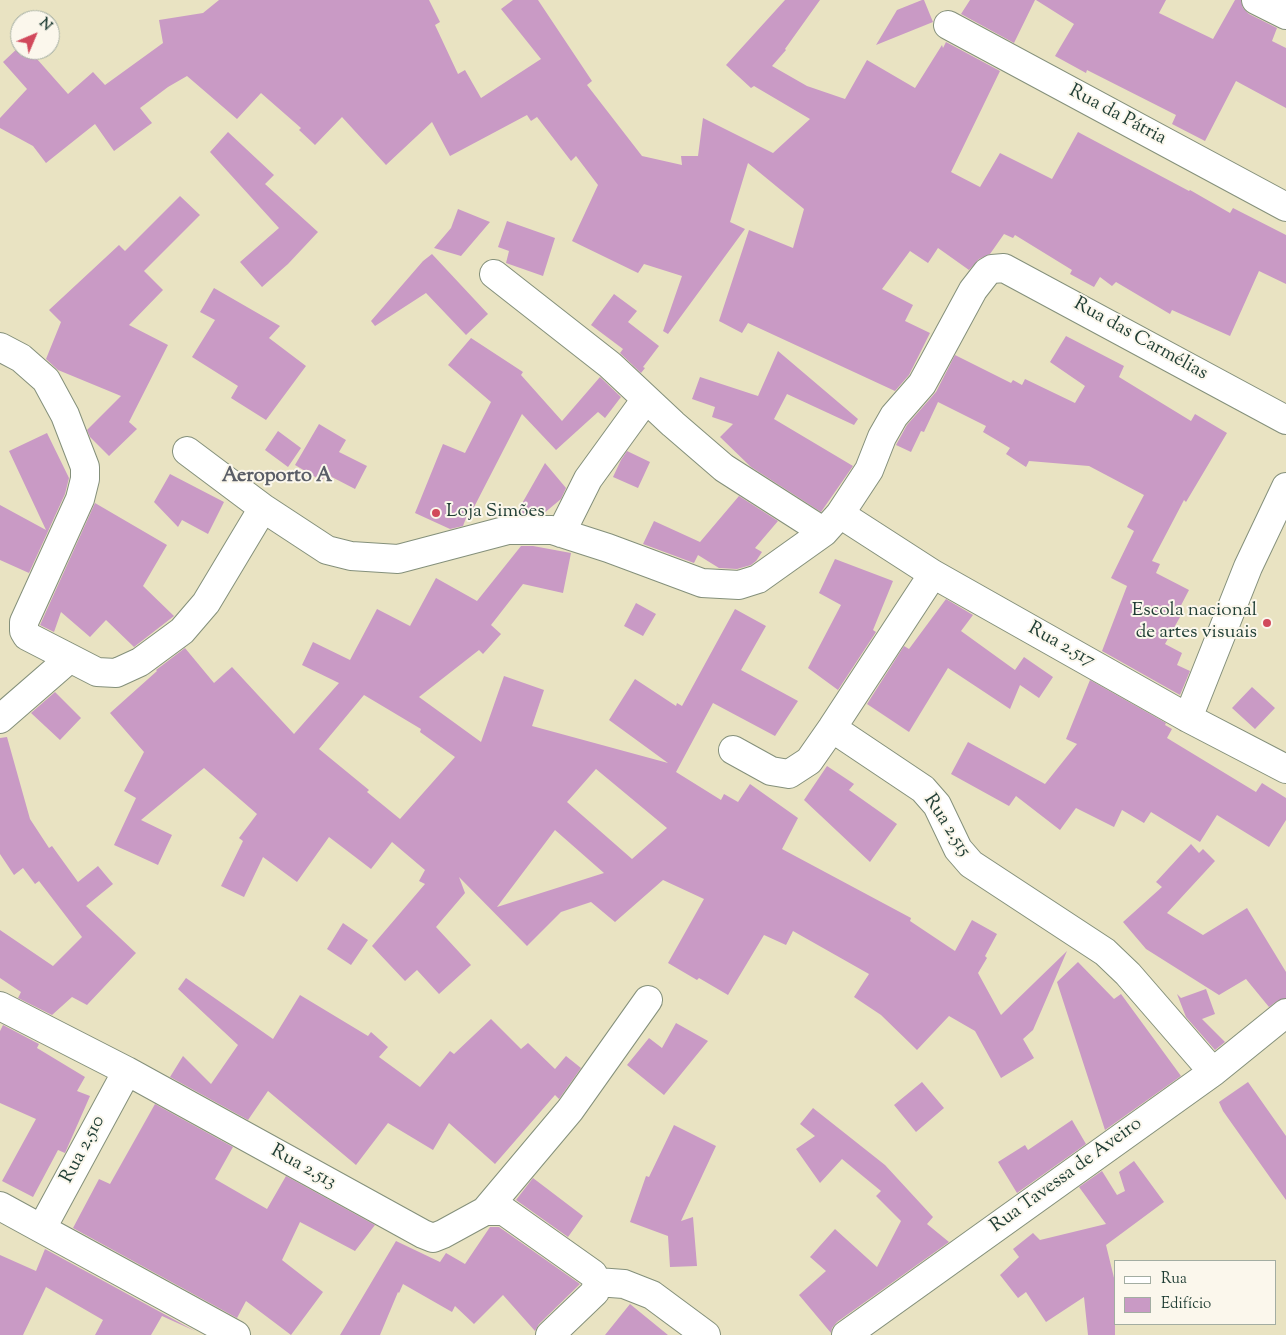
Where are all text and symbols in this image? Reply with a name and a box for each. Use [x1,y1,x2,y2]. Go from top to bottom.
north arrow [10,10,60,60]
text: N [34,14,56,36]
street label: Rua da Pátria [1064,81,1170,151]
street label: Rua das Carmélias [1069,294,1211,386]
district label: Aeroporto A [222,466,332,490]
place label: Loja Simões [446,502,545,524]
marker: Loja Simões [430,507,442,519]
place label: Escola nacional de artes visuais [1132,601,1257,645]
marker: Escola nacional de artes visuais [1261,617,1273,629]
street label: Rua 2.517 [1024,618,1098,674]
street label: Rua 2.515 [917,790,975,862]
street label: Rua 2.510 [57,1112,111,1188]
street label: Rua Tavessa de Aveiro [987,1113,1147,1239]
street label: Rua 2.513 [266,1141,340,1195]
legend [1114,1260,1276,1325]
text: Rua [1161,1269,1187,1290]
text: Edifício [1161,1294,1211,1315]

